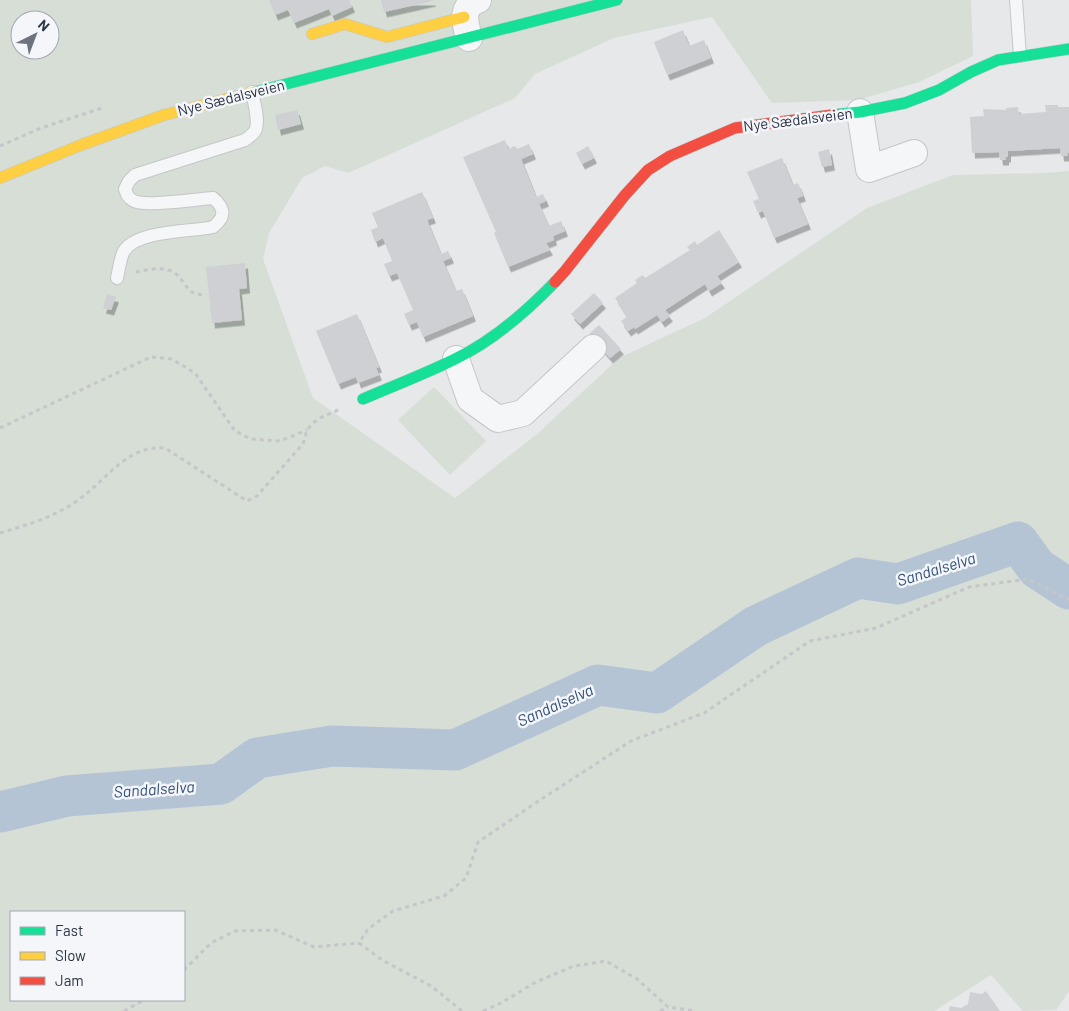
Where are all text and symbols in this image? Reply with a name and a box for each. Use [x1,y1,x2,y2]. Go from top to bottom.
north arrow [10,10,60,60]
text: N [35,16,53,34]
street label: Nye Sædalsveien [175,75,286,119]
street label: Nye Sædalsveien [742,103,853,135]
water label: Sandalselva [894,548,977,589]
water label: Sandalselva [514,679,596,730]
water label: Sandalselva [113,776,195,801]
legend [10,911,185,1001]
text: Fast [55,921,83,939]
text: Slow [55,946,86,964]
text: Jam [55,971,84,989]

